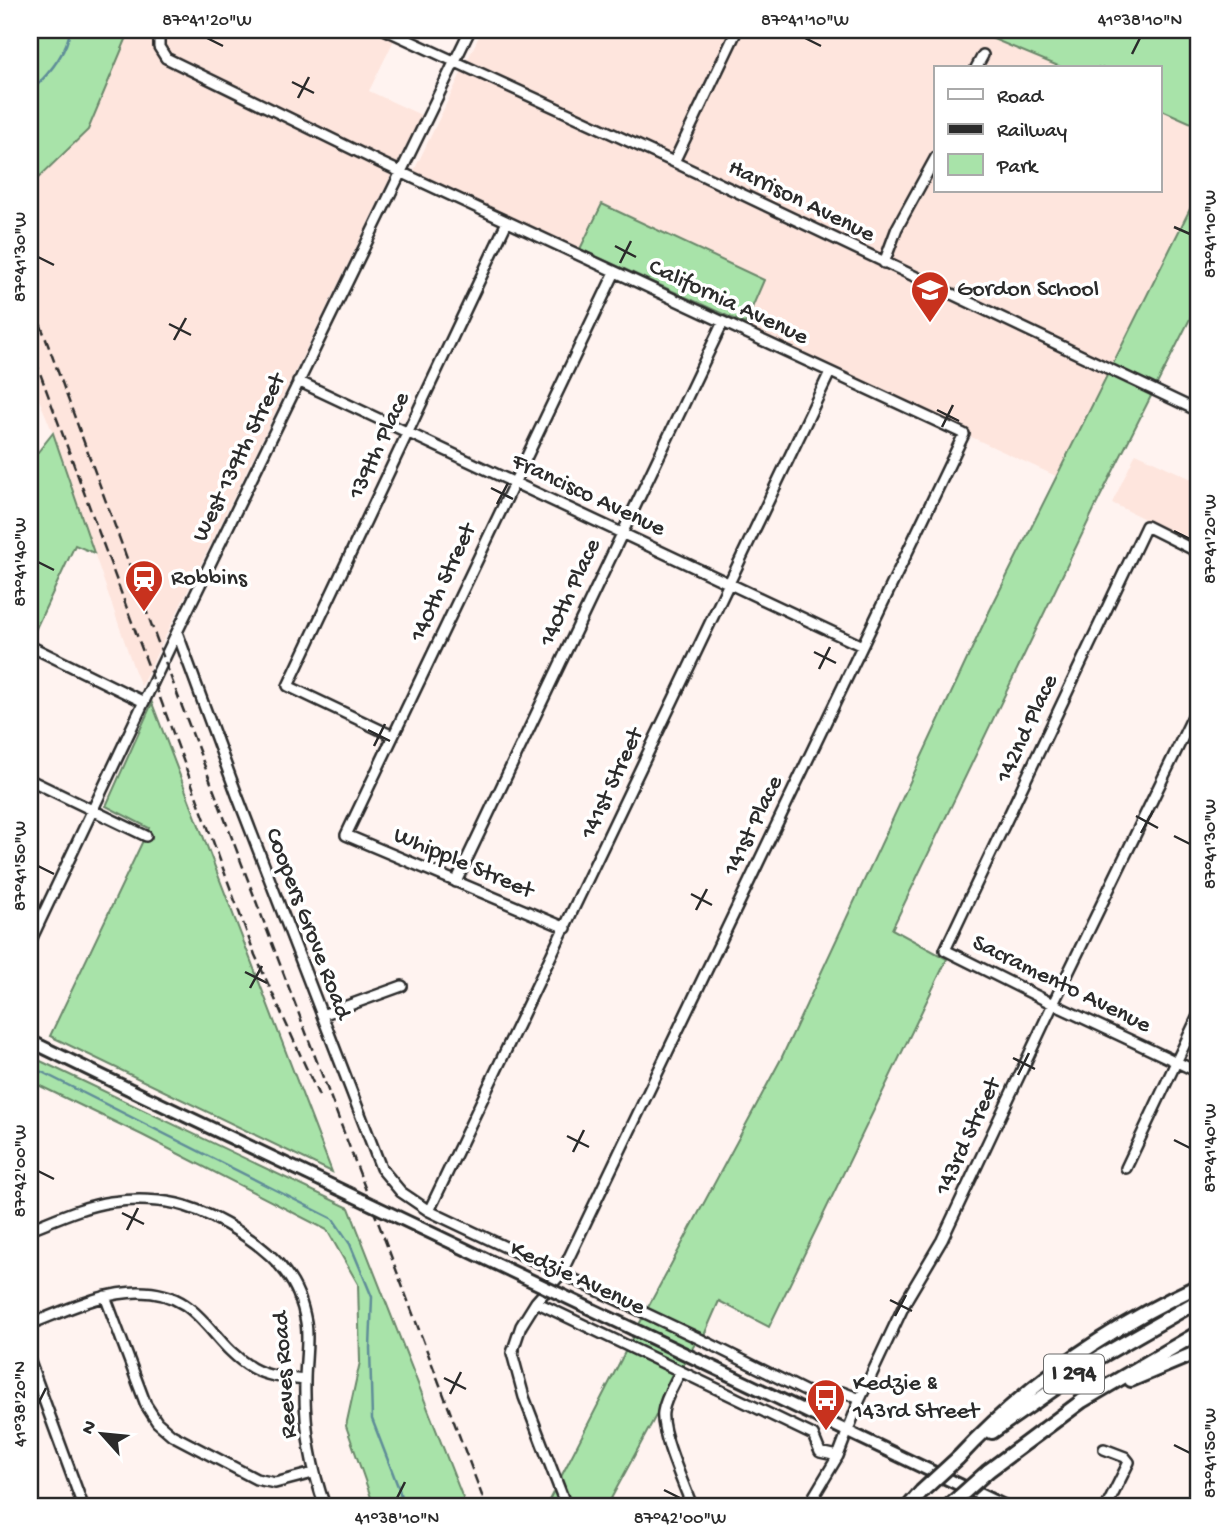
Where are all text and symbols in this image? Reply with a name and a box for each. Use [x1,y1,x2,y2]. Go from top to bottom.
text: 87°41'20"W [162,11,252,32]
text: 87°41'10"W [761,11,849,32]
text: 41°38'10"N [1098,11,1182,32]
legend [934,66,1162,192]
text: Road [997,86,1045,111]
text: Railway [997,120,1067,145]
street label: Harrison Avenue [723,154,880,250]
text: Park [996,156,1040,181]
text: 87°41'10"W [1201,190,1222,278]
text: 87°41'30"W [11,212,32,302]
street label: California Avenue [644,253,813,353]
school or university icon: Gordon School [909,269,951,324]
place label: Gordon School [957,276,1099,305]
street label: West 139th Street [187,367,294,547]
street label: 139th Place [342,387,418,505]
street label: Francisco Avenue [506,447,670,545]
text: 87°41'20"W [1201,494,1222,584]
text: 87°41'40"W [11,517,32,607]
street label: 140th Street [404,517,485,648]
street label: 140th Place [533,534,609,652]
station icon: Robbins [123,558,165,613]
place label: Robbins [171,565,248,594]
street label: 142nd Place [990,670,1066,789]
street label: 141st Street [574,722,652,845]
street label: 141st Place [717,771,791,882]
text: 87°41'30"W [1201,799,1222,889]
text: 87°41'50"W [11,821,32,911]
street label: Whipple Street [389,821,539,907]
street label: Coopers Grove Road [257,824,357,1025]
street label: Sacramento Avenue [967,929,1156,1041]
street label: 143rd Street [929,1072,1010,1201]
text: 87°41'40"W [1201,1103,1222,1193]
text: 87°42'00"W [11,1125,32,1217]
street label: Kedzie Avenue [505,1235,650,1323]
street label: Reeves Road [267,1309,305,1439]
road number: I 294 [1044,1354,1104,1394]
text: 41°38'20"N [11,1361,32,1447]
place label: Kedzie & 143rd Street [852,1370,981,1427]
bus stop icon: Kedzie & 143rd Street [805,1377,847,1432]
north arrow [66,1400,136,1470]
text: 87°41'50"W [1201,1408,1222,1498]
text: N [77,1417,103,1439]
text: 41°38'10"N [355,1509,439,1530]
text: 87°42'00"W [634,1509,726,1530]

